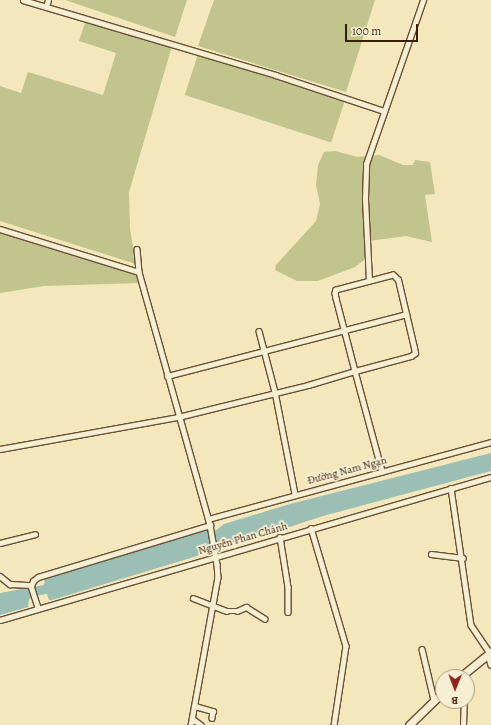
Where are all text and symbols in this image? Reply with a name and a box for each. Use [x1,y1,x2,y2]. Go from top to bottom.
scale bar [347,16,420,42]
text: 100 m [352,23,381,39]
street label: Đường Nam Ngạn [306,454,388,488]
street label: Nguyễn Phan Chánh [197,520,289,558]
north arrow [435,669,475,709]
text: B [451,693,458,708]

